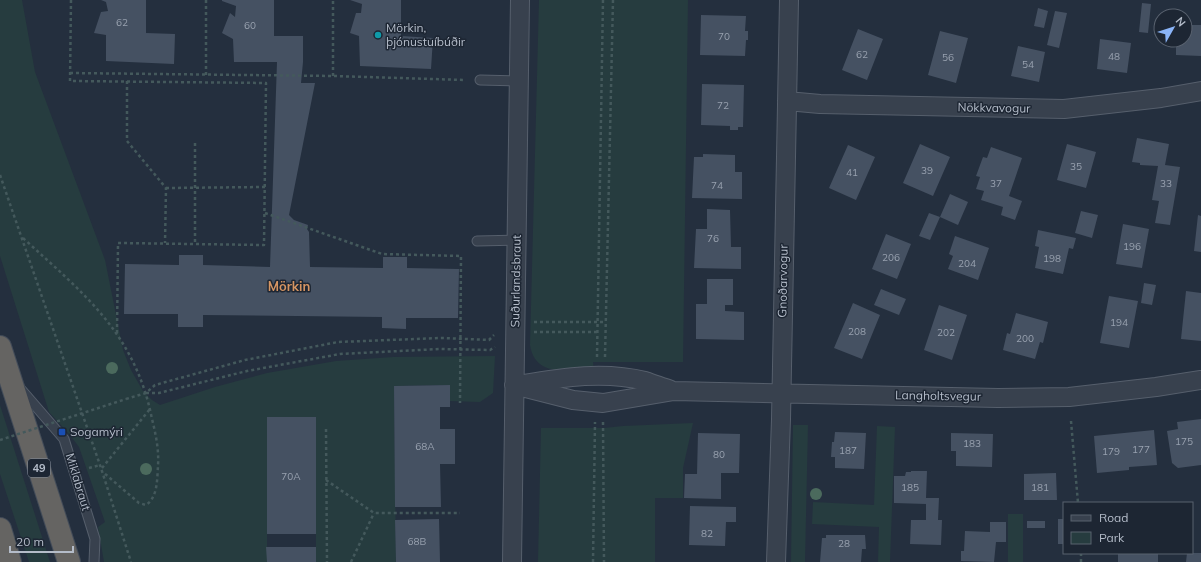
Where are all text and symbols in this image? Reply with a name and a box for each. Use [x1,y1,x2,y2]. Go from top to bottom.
north arrow [1153,8,1193,48]
text: N [1173,14,1189,29]
house number: 62 [116,16,128,29]
house number: 60 [244,19,256,32]
place label: Mörkin, þjónustuíbúðir [386,20,466,49]
marker: Mörkin, þjónustuíbúðir [373,30,383,40]
house number: 70 [718,30,730,43]
house number: 62 [856,48,868,61]
house number: 48 [1108,50,1120,63]
house number: 56 [942,51,954,64]
house number: 54 [1022,58,1034,71]
house number: 72 [717,99,729,112]
street label: Nökkvavogur [957,99,1031,116]
house number: 35 [1070,160,1082,173]
house number: 39 [921,164,933,177]
house number: 41 [846,166,858,179]
house number: 37 [990,177,1002,190]
house number: 33 [1160,177,1172,190]
house number: 74 [711,179,723,192]
house number: 76 [707,232,719,245]
street label: Suðurlandsbraut [507,235,524,327]
house number: 196 [1123,240,1141,253]
street label: Gnoðarvogur [774,244,791,318]
house number: 206 [882,251,900,264]
house number: 198 [1043,252,1061,265]
house number: 204 [958,257,976,270]
district label: Mörkin [268,278,310,294]
house number: 194 [1110,316,1128,329]
house number: 208 [848,325,866,338]
house number: 202 [937,326,955,339]
house number: 200 [1016,332,1034,345]
street label: Langholtsvegur [895,387,982,404]
place label: Sogamýri [70,424,123,439]
marker: Sogamýri [57,427,67,437]
house number: 175 [1175,435,1193,448]
house number: 183 [963,437,981,450]
house number: 68A [415,440,435,453]
house number: 177 [1132,443,1150,456]
house number: 187 [839,444,857,457]
house number: 179 [1102,445,1120,458]
house number: 80 [713,448,725,461]
street label: Miklabraut [63,451,94,512]
road number: 49 [28,459,50,477]
house number: 70A [281,470,301,483]
house number: 185 [901,481,919,494]
house number: 181 [1031,481,1049,494]
legend [1063,502,1193,554]
text: Road [1099,510,1128,525]
house number: 82 [701,527,713,540]
scale bar [10,528,73,554]
text: Park [1099,530,1125,545]
text: 20 m [16,534,44,549]
house number: 68B [408,535,427,548]
house number: 28 [838,537,850,550]

